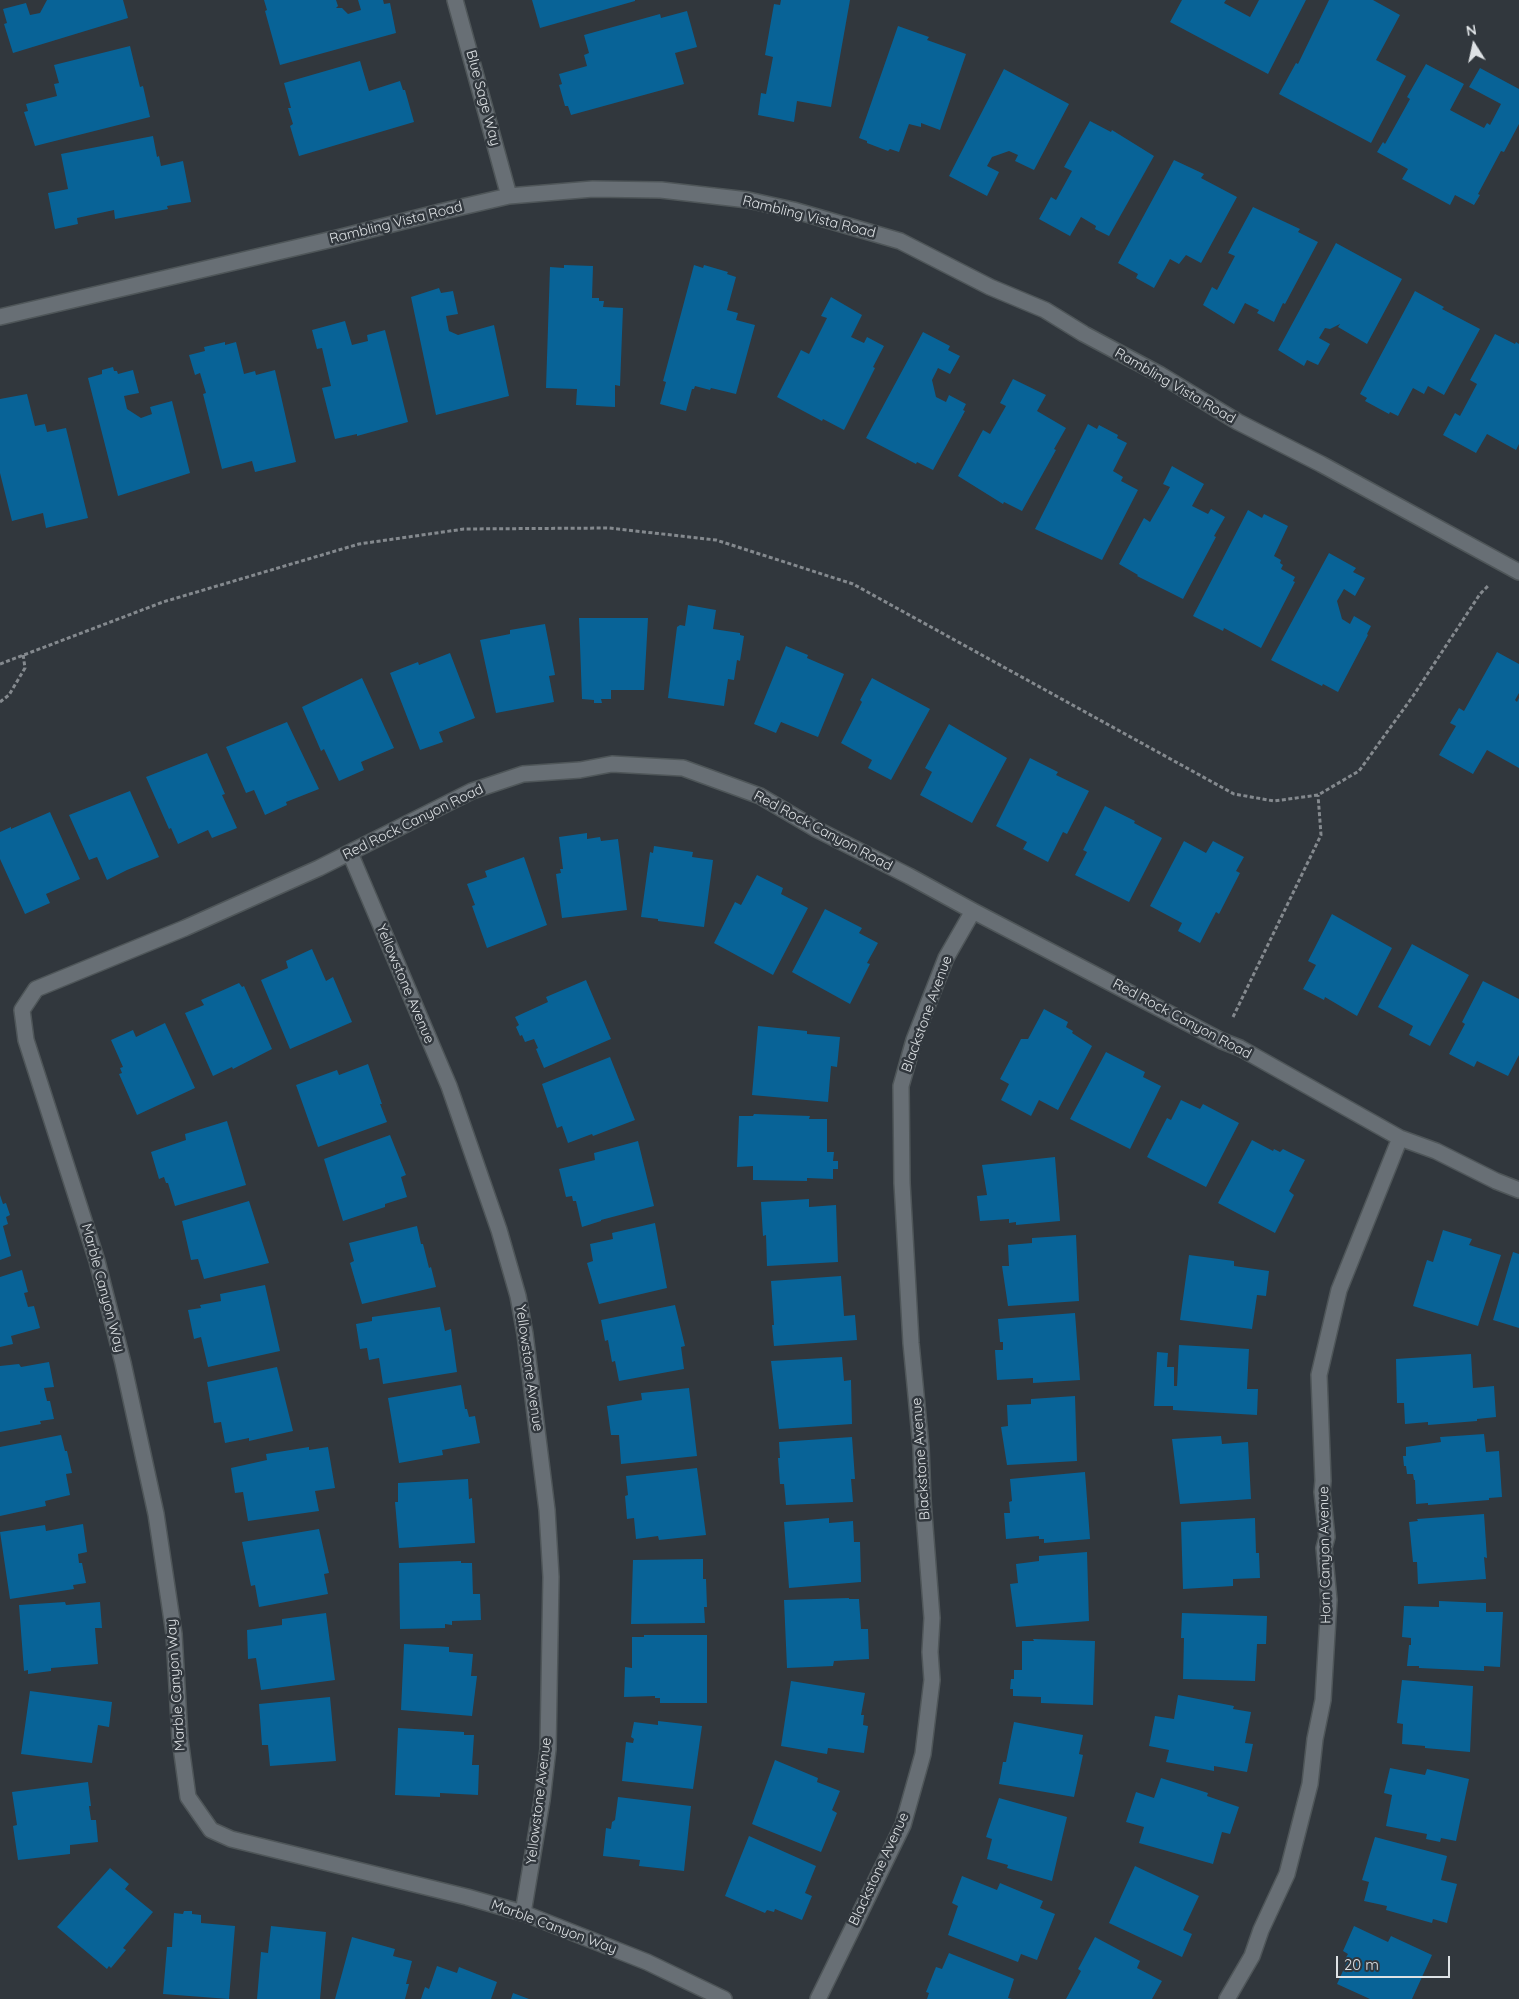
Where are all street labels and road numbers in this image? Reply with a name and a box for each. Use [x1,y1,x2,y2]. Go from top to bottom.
street label: Blue Sage Way [462,48,504,148]
street label: Rambling Vista Road [741,192,877,242]
street label: Rambling Vista Road [328,198,464,248]
street label: Rambling Vista Road [1112,345,1238,427]
street label: Red Rock Canyon Road [340,781,486,863]
street label: Red Rock Canyon Road [751,787,895,875]
street label: Yellowstone Avenue [372,922,438,1046]
street label: Blackstone Avenue [898,953,956,1075]
street label: Red Rock Canyon Road [1110,975,1254,1063]
street label: Marble Canyon Way [78,1222,128,1354]
street label: Yellowstone Avenue [512,1304,546,1432]
street label: Blackstone Avenue [908,1397,934,1521]
street label: Horn Canyon Avenue [1315,1486,1335,1624]
street label: Marble Canyon Way [163,1618,189,1752]
street label: Yellowstone Avenue [523,1737,555,1865]
street label: Blackstone Avenue [845,1810,913,1928]
street label: Marble Canyon Way [489,1896,619,1958]

